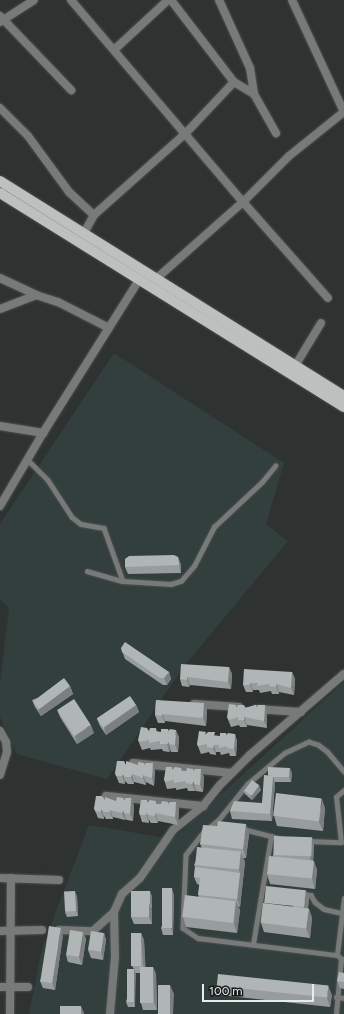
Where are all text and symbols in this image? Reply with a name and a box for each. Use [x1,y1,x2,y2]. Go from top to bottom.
scale bar [204,976,316,1002]
text: 100 m [209,984,243,998]

